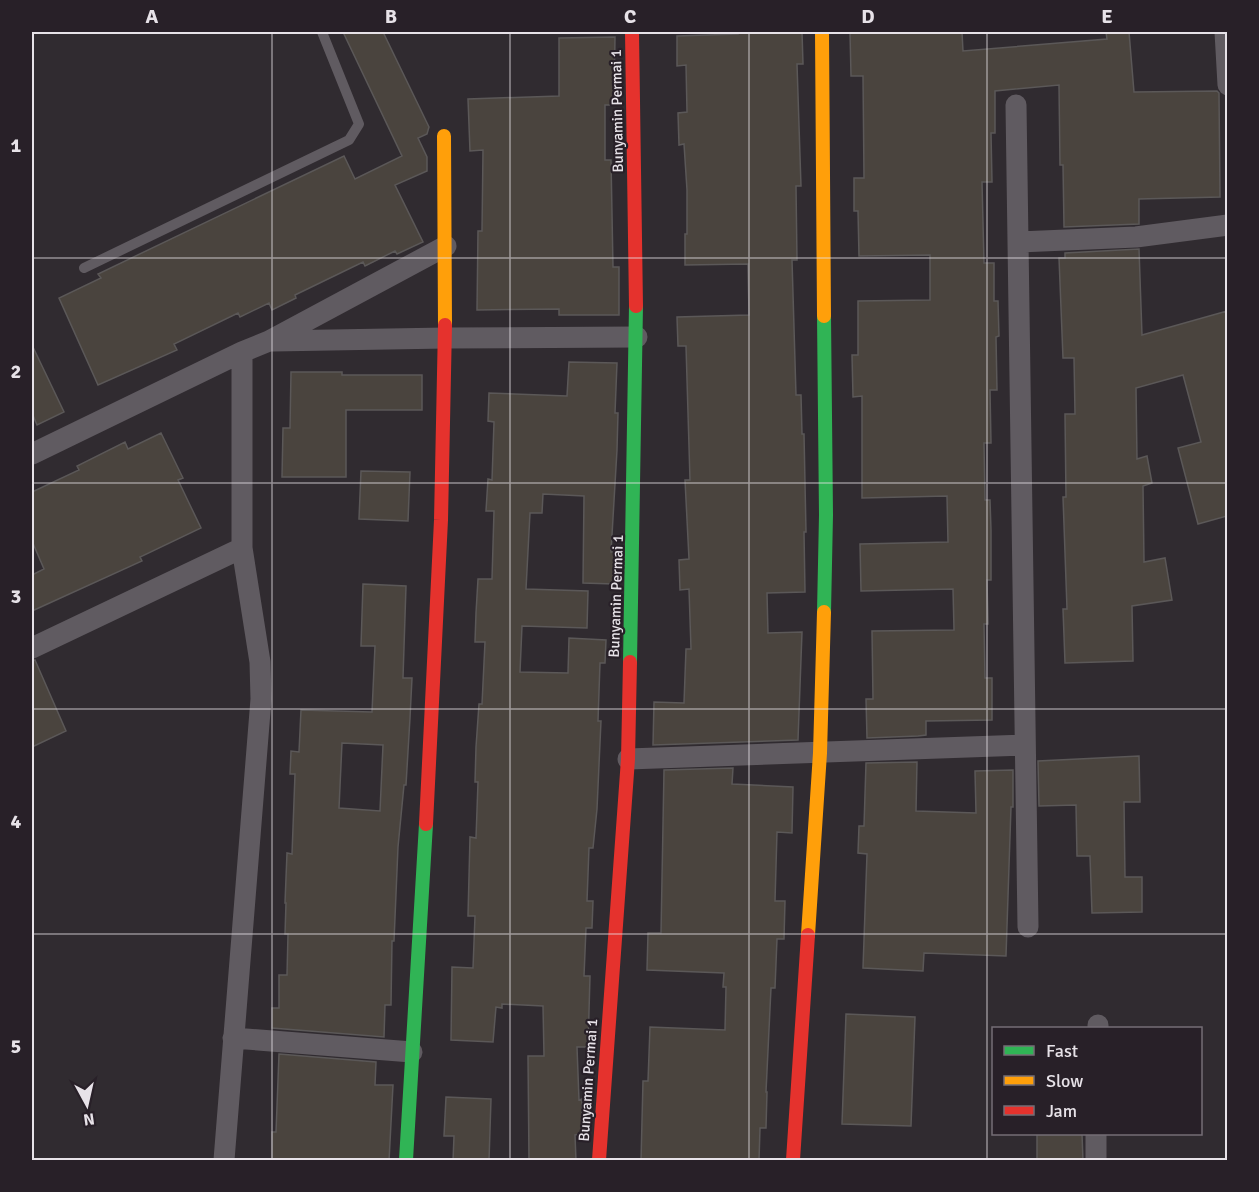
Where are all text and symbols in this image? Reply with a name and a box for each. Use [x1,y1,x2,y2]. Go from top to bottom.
text: A [146,4,159,29]
text: B [385,4,397,29]
text: C [624,4,636,29]
text: D [861,4,875,29]
text: E [1101,4,1113,29]
street label: Bunyamin Permai 1 [607,49,627,173]
text: 1 [11,133,22,158]
text: 2 [11,359,21,384]
street label: Bunyamin Permai 1 [605,534,627,658]
text: 3 [11,584,21,609]
text: 4 [11,809,22,834]
street label: Bunyamin Permai 1 [575,1018,601,1142]
legend [992,1027,1202,1135]
text: 5 [11,1034,21,1059]
text: Fast [1046,1040,1078,1062]
text: Slow [1046,1070,1083,1092]
north arrow [57,1075,117,1135]
text: Jam [1046,1100,1077,1122]
text: N [82,1108,96,1130]

